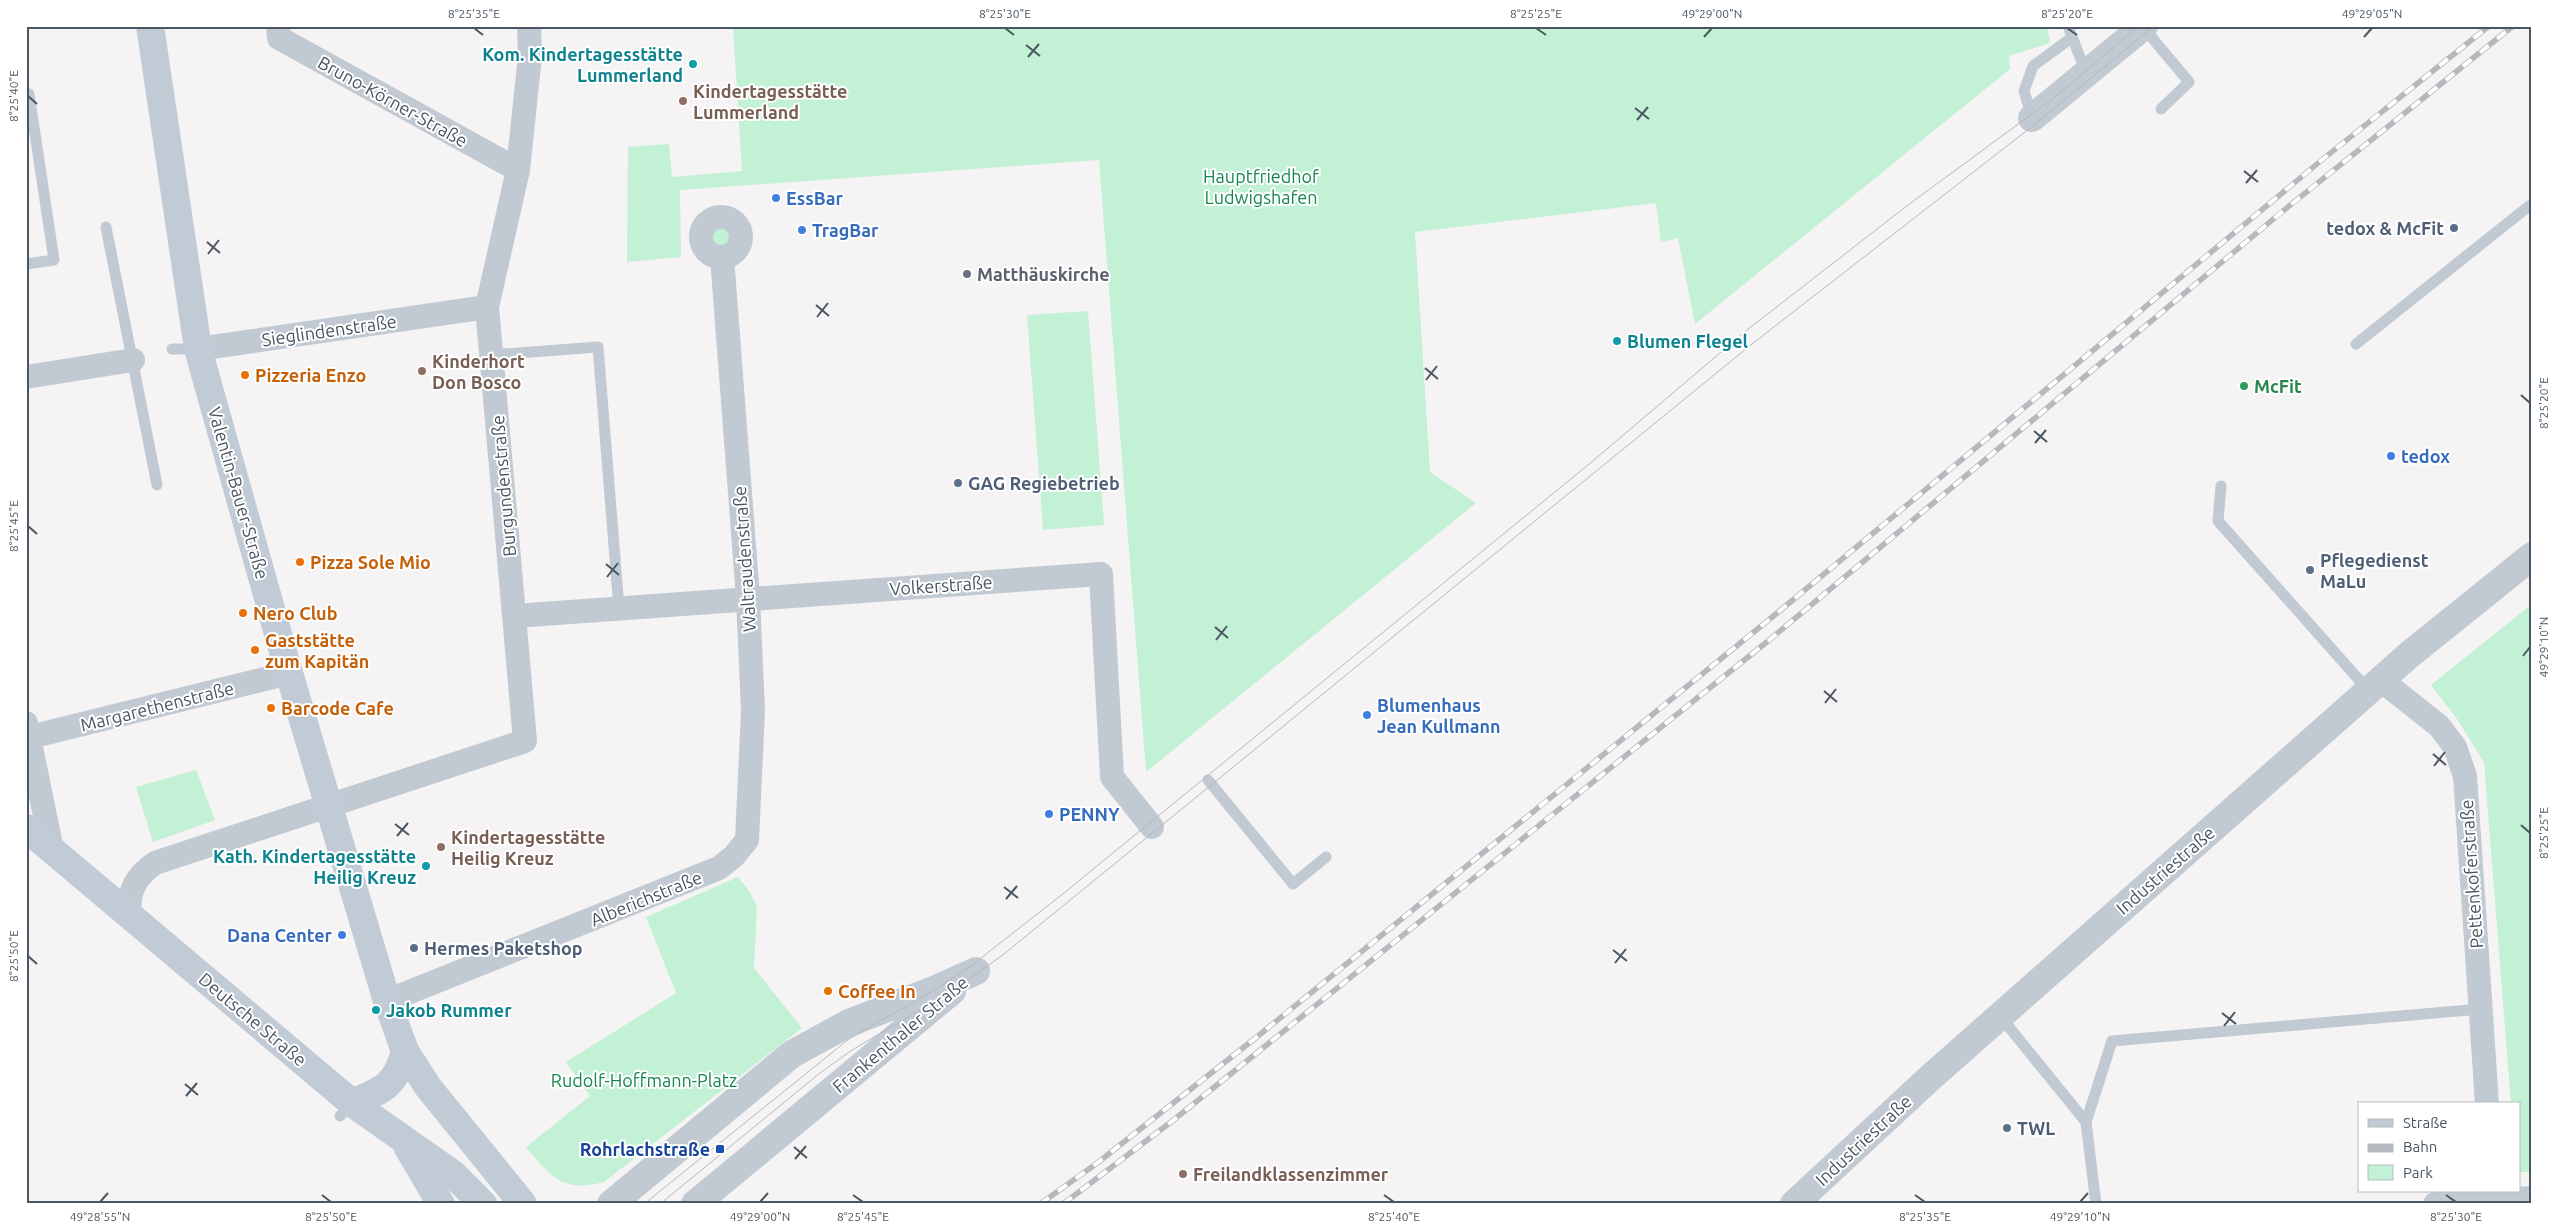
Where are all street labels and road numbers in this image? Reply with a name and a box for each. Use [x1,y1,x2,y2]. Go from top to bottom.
street label: Bruno-Körner-Straße [315,52,471,150]
street label: Sieglindenstraße [260,311,398,349]
street label: Valentin-Bauer-Straße [205,405,273,581]
street label: Burgundenstraße [487,414,519,558]
street label: Waltraudenstraße [729,485,759,633]
street label: Volkerstraße [889,571,993,599]
street label: Margarethenstraße [78,677,236,735]
street label: Pettenkoferstraße [2456,799,2486,949]
street label: Industriestraße [2112,822,2218,918]
street label: Alberichstraße [587,867,705,929]
street label: Deutsche Straße [195,968,311,1070]
street label: Frankenthaler Straße [828,972,972,1096]
street label: Industriestraße [1811,1091,1915,1189]

